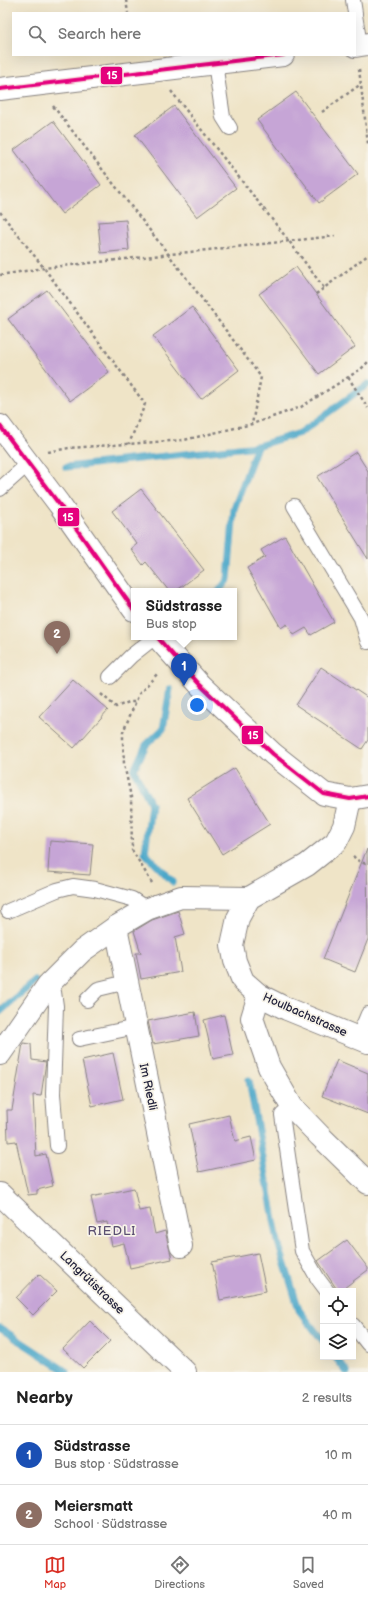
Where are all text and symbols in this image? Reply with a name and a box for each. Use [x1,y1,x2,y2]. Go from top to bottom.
search box [12,12,356,56]
icon: search [26,23,48,45]
text: Search here [58,25,141,44]
line badge: 15 [100,66,123,85]
text: 15 [107,69,118,82]
line badge: 15 [57,507,80,527]
text: 15 [63,511,74,524]
popup [131,588,237,640]
text: Südstrasse [146,597,222,616]
text: Bus stop [146,616,197,632]
pin: 2 [44,621,70,654]
pin: 1 [171,653,197,686]
your location [187,695,207,715]
line badge: 15 [241,725,264,745]
text: 15 [248,729,259,742]
street label: Houlbachstrasse [260,990,350,1040]
street label: Im Riedli [136,1062,160,1112]
district label: RIEDLI [88,1223,136,1239]
street label: Langrütistrasse [57,1248,127,1318]
map controls [320,1288,356,1360]
button: locate [320,1288,356,1324]
button: layers [320,1324,356,1360]
text: Nearby [16,1388,73,1408]
text: 2 results [302,1390,352,1406]
text: Südstrasse [54,1437,130,1456]
text: 1 [26,1447,32,1463]
text: 10 m [325,1447,352,1463]
text: Bus stop · Südstrasse [54,1456,179,1472]
text: Meiersmatt [54,1497,133,1516]
text: 2 [25,1507,33,1523]
text: 40 m [322,1507,352,1523]
text: School · Südstrasse [54,1516,167,1532]
tab: Map [44,1554,66,1591]
tab: Directions [154,1554,205,1591]
tab: Saved [293,1554,324,1591]

